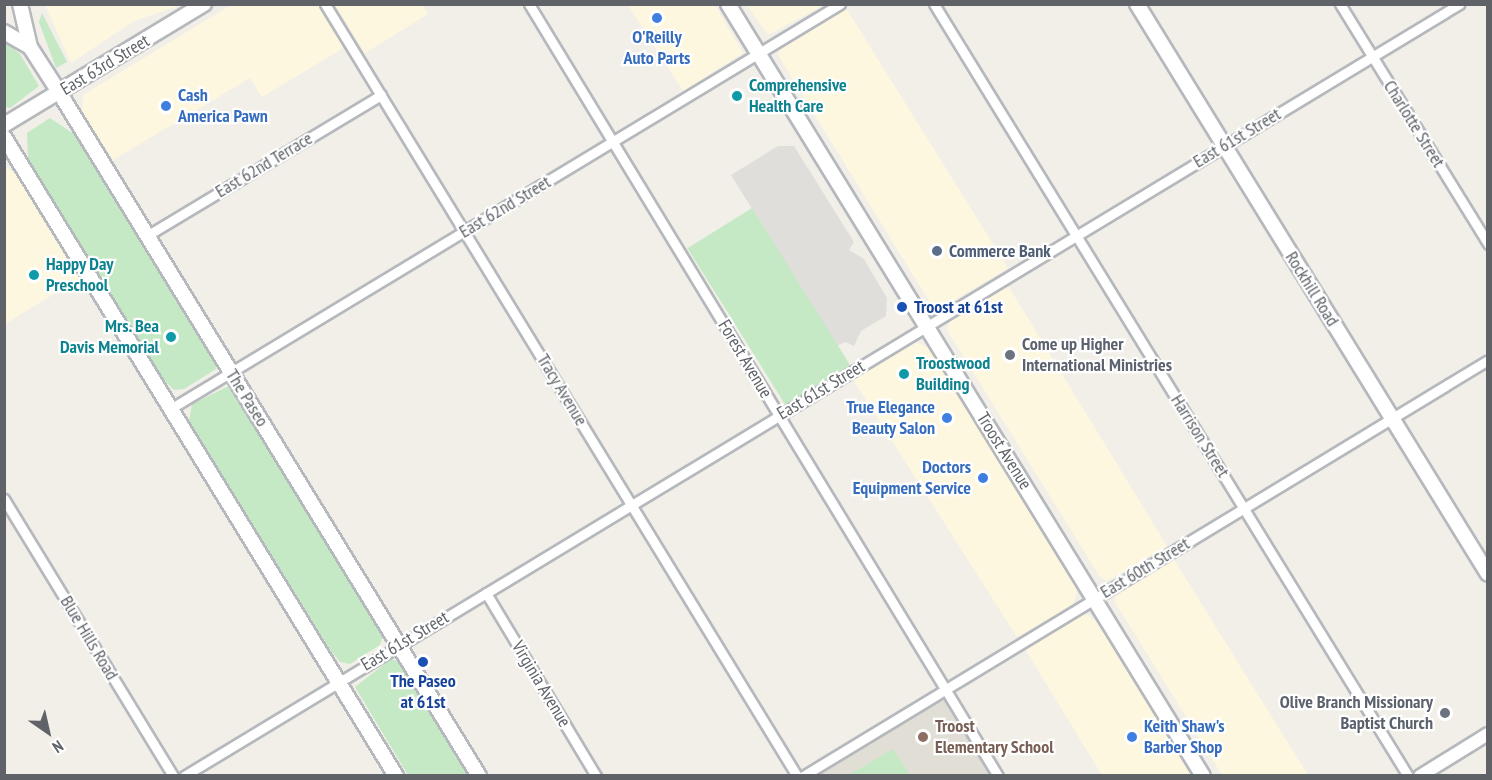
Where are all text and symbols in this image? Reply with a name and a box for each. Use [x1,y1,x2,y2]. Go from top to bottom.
marker: O'Reilly Auto Parts [650,11,664,25]
place label: O'Reilly Auto Parts [624,27,690,70]
street label: East 63rd Street [57,30,153,100]
place label: Comprehensive Health Care [749,75,847,118]
street label: Charlotte Street [1379,76,1449,172]
place label: Cash America Pawn [178,85,268,128]
marker: Comprehensive Health Care [730,89,744,103]
marker: Cash America Pawn [159,99,173,113]
street label: East 61st Street [1189,103,1285,173]
street label: East 62nd Terrace [211,127,317,203]
street label: East 62nd Street [455,171,555,243]
place label: Commerce Bank [949,240,1051,262]
marker: Commerce Bank [930,244,944,258]
street label: Rockhill Road [1281,248,1343,330]
place label: Happy Day Preschool [46,254,114,296]
marker: Happy Day Preschool [27,268,41,282]
place label: Troost at 61st [914,296,1003,318]
marker: Troost at 61st [895,300,909,314]
place label: Mrs. Bea Davis Memorial [60,316,159,358]
street label: Forest Avenue [713,316,777,402]
marker: Mrs. Bea Davis Memorial [164,330,178,344]
place label: Come up Higher International Ministries [1022,334,1172,376]
marker: Come up Higher International Ministries [1003,348,1017,362]
street label: Tracy Avenue [532,350,592,430]
place label: Troostwood Building [916,353,990,395]
street label: East 61st Street [773,355,869,425]
street label: The Paseo [221,365,273,431]
marker: Troostwood Building [897,367,911,381]
street label: Harrison Street [1166,391,1234,481]
place label: True Elegance Beauty Salon [846,397,935,440]
street label: Troost Avenue [972,408,1036,494]
marker: True Elegance Beauty Salon [940,411,954,425]
place label: Doctors Equipment Service [853,457,971,500]
marker: Doctors Equipment Service [976,471,990,485]
street label: East 60th Street [1097,533,1193,603]
street label: Blue Hills Road [55,592,123,684]
street label: East 61st Street [357,606,453,676]
street label: Virginia Avenue [507,637,575,731]
marker: The Paseo at 61st [416,655,430,669]
place label: The Paseo at 61st [390,671,456,714]
place label: Olive Branch Missionary Baptist Church [1280,692,1433,734]
north arrow [18,702,78,762]
marker: Olive Branch Missionary Baptist Church [1438,706,1452,720]
place label: Troost Elementary School [935,716,1054,758]
place label: Keith Shaw's Barber Shop [1144,716,1225,758]
marker: Troost Elementary School [916,730,930,744]
marker: Keith Shaw's Barber Shop [1125,730,1139,744]
text: N [49,736,67,758]

